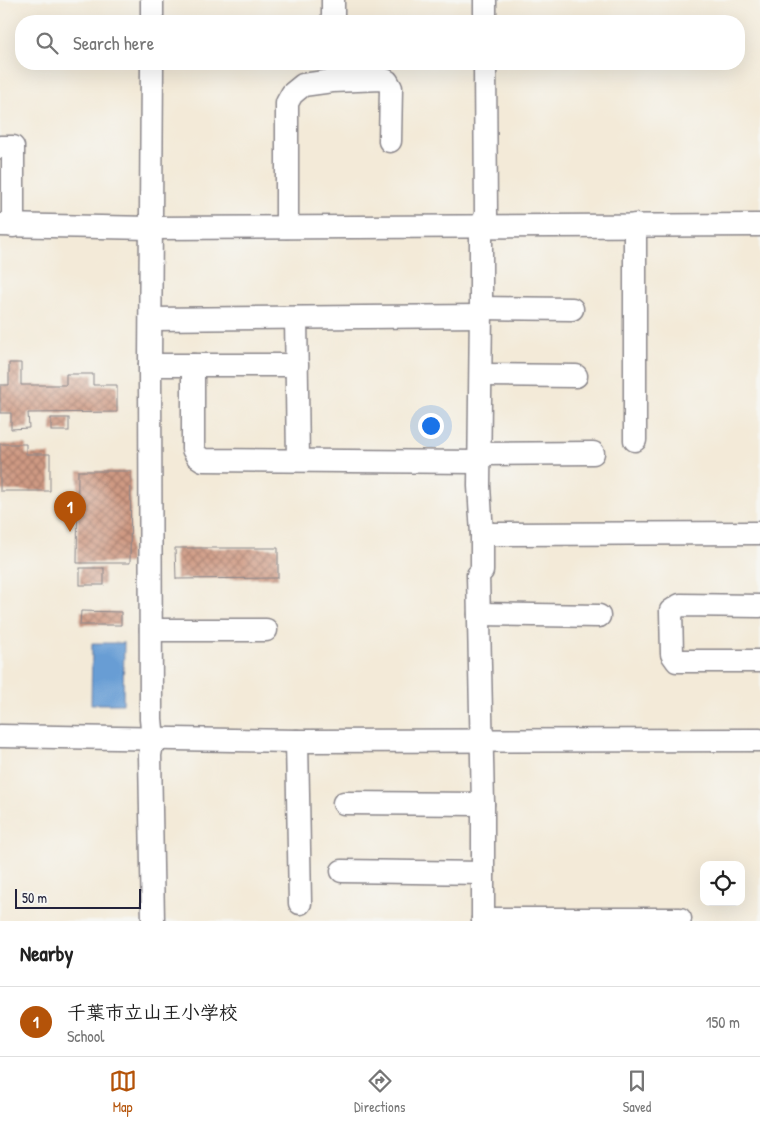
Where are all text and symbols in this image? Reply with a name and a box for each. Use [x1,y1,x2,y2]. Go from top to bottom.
search box [15,15,745,70]
icon: search [33,29,61,57]
text: Search here [73,30,154,56]
your location [418,413,444,439]
pin: 1 [54,491,86,532]
map controls [700,861,745,906]
button: locate [700,861,745,906]
scale bar [15,886,141,909]
text: 50 m [22,888,47,907]
text: Nearby [20,939,73,968]
text: 千葉市立山王小学校 [67,999,238,1025]
text: 1 [33,1011,39,1033]
text: 150 m [706,1011,740,1033]
text: School [67,1025,104,1047]
tab: Map [109,1067,137,1116]
tab: Directions [354,1067,405,1116]
tab: Saved [623,1067,651,1116]

